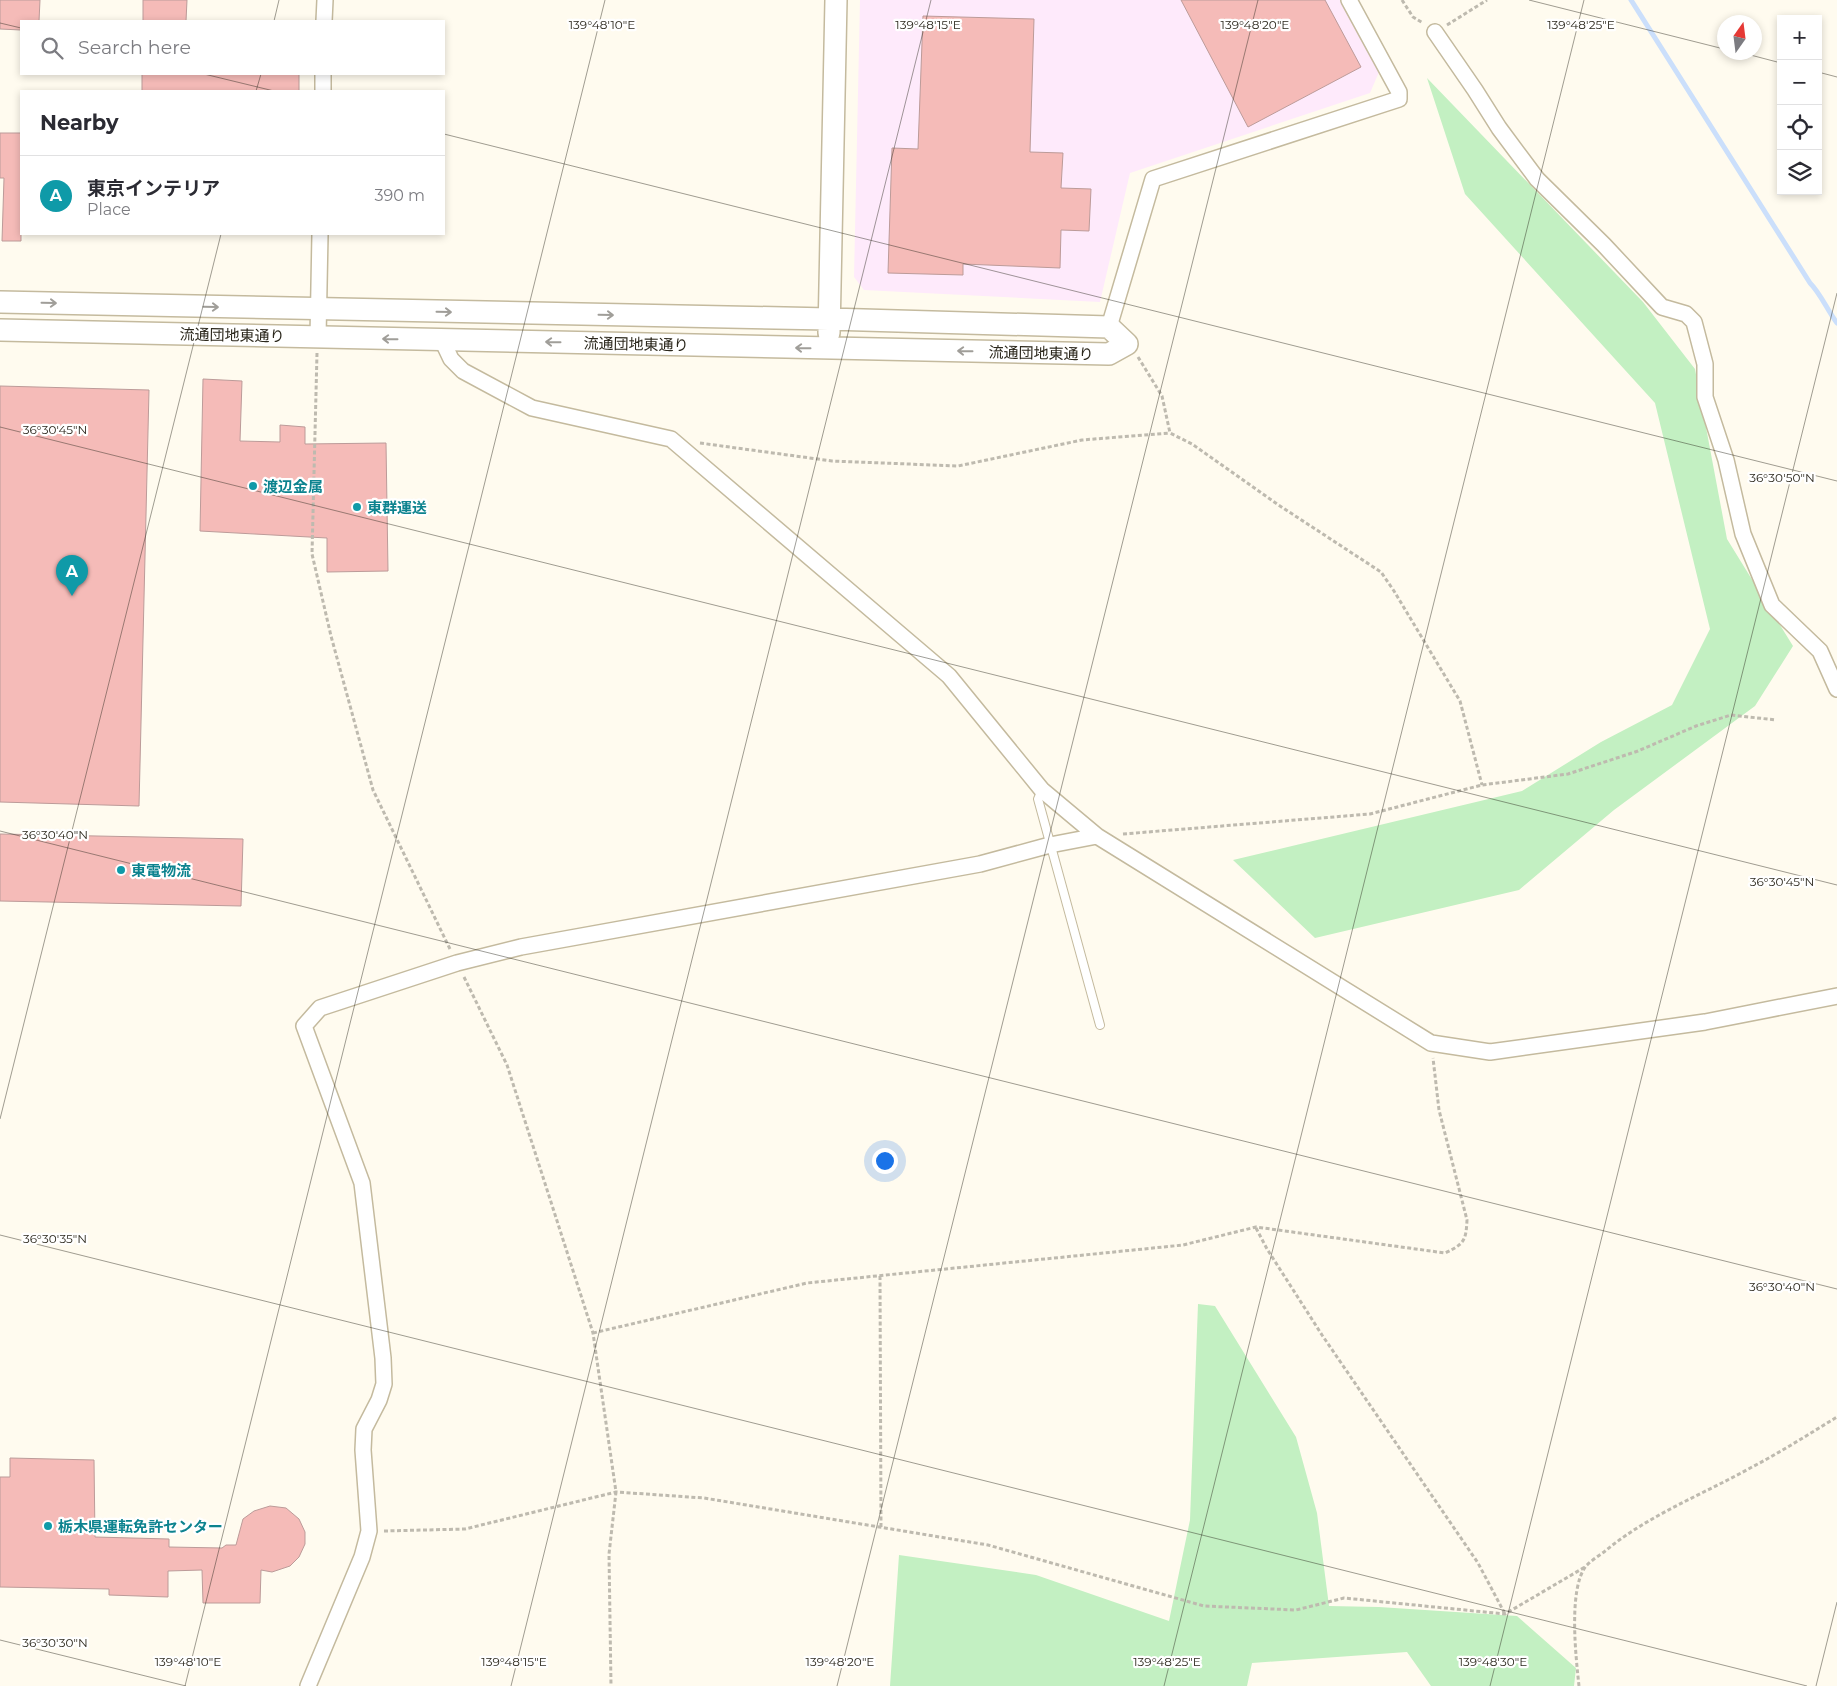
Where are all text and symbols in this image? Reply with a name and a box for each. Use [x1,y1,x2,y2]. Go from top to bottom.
north arrow [1717,15,1762,60]
map controls [1777,15,1822,195]
button: + [1777,15,1822,60]
text: 139°48'10"E [569,17,635,32]
text: 139°48'15"E [895,17,961,32]
text: 139°48'20"E [1221,17,1289,32]
text: 139°48'25"E [1547,17,1615,32]
search box [20,20,445,75]
icon: search [38,34,66,62]
text: Search here [78,36,191,59]
button: − [1777,60,1822,105]
button: locate [1777,105,1822,150]
text: Nearby [40,110,119,135]
button: layers [1777,150,1822,195]
text: 東京インテリア [87,177,220,200]
text: A [50,186,62,205]
text: 390 m [374,186,425,205]
text: Place [87,200,131,219]
one-way arrow [40,298,56,308]
one-way arrow [203,302,219,311]
one-way arrow [435,307,451,317]
one-way arrow [598,310,614,320]
street label: 流通団地東通り [179,325,285,345]
one-way arrow [382,334,398,344]
street label: 流通団地東通り [583,334,689,354]
one-way arrow [545,338,561,347]
one-way arrow [795,343,811,353]
street label: 流通団地東通り [988,343,1094,363]
one-way arrow [957,346,974,356]
text: 36°30'45"N [23,422,87,437]
text: 36°30'50"N [1749,470,1815,485]
place label: 渡辺金属 [263,477,323,496]
marker: 渡辺金属 [247,480,259,492]
place label: 東群運送 [367,498,427,517]
marker: 東群運送 [351,501,363,513]
pin: A [56,555,88,596]
text: 36°30'40"N [22,827,88,842]
place label: 東電物流 [131,861,191,880]
marker: 東電物流 [115,864,127,876]
text: 36°30'45"N [1750,874,1814,889]
your location [872,1148,898,1174]
text: 36°30'35"N [23,1231,87,1246]
text: 36°30'40"N [1749,1279,1815,1294]
place label: 栃木県運転免許センター [58,1517,223,1536]
marker: 栃木県運転免許センター [42,1520,54,1532]
text: 36°30'30"N [22,1635,88,1650]
text: 139°48'10"E [155,1654,221,1669]
text: 139°48'15"E [481,1654,547,1669]
text: 139°48'20"E [806,1654,874,1669]
text: 139°48'25"E [1133,1654,1201,1669]
text: 139°48'30"E [1459,1654,1527,1669]

